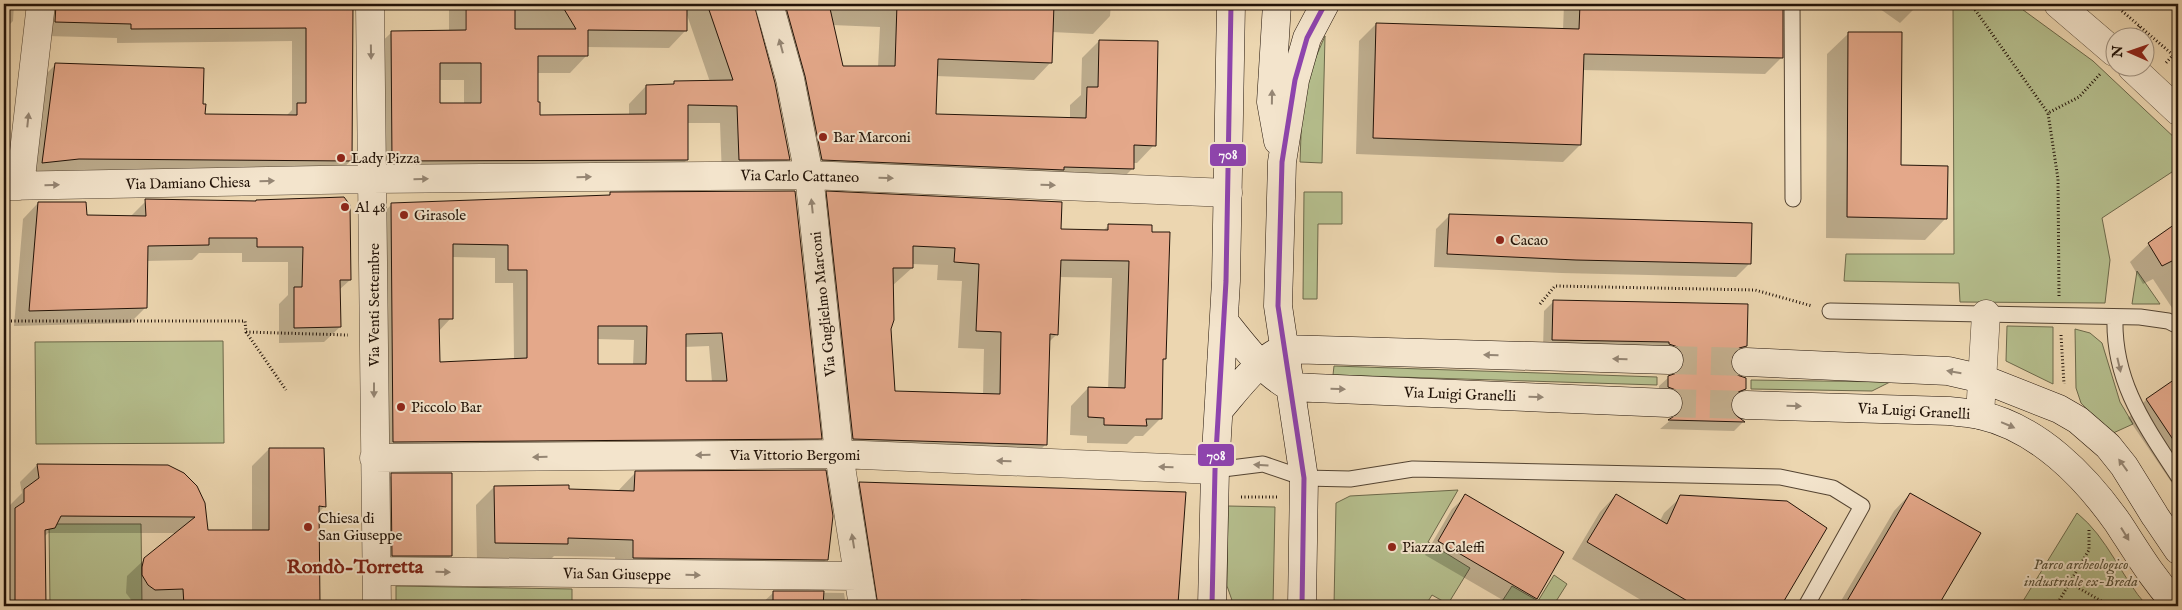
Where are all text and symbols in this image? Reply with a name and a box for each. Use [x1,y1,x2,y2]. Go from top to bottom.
north arrow [2104,28,2154,78]
one-way arrow [777,39,785,54]
one-way arrow [367,45,375,61]
text: N [2109,45,2127,59]
one-way arrow [1268,88,1276,104]
one-way arrow [24,112,32,128]
place label: Bar Marconi [833,128,911,147]
marker: Bar Marconi [817,131,829,143]
line badge: 708 [1209,143,1247,167]
text: 708 [1219,146,1238,164]
place label: Lady Pizza [351,149,420,168]
marker: Lady Pizza [335,152,347,164]
street label: Via Carlo Cattaneo [740,166,859,187]
street label: Via Damiano Chiesa [124,173,251,194]
one-way arrow [576,173,592,181]
one-way arrow [878,174,894,182]
one-way arrow [413,175,429,183]
one-way arrow [260,177,276,185]
one-way arrow [45,181,61,189]
one-way arrow [1041,181,1057,189]
place label: Al 48 [354,198,386,217]
one-way arrow [808,198,816,214]
marker: Al 48 [339,201,351,213]
place label: Girasole [414,206,466,225]
marker: Girasole [398,209,410,221]
street label: Via Guglielmo Marconi [806,230,841,379]
place label: Cacao [1510,231,1548,250]
marker: Cacao [1494,234,1506,246]
street label: Via Venti Settembre [365,243,384,368]
one-way arrow [1482,351,1498,359]
one-way arrow [1612,355,1628,363]
one-way arrow [2115,357,2123,372]
one-way arrow [1945,368,1961,376]
one-way arrow [370,382,378,398]
street label: Via Luigi Granelli [1402,383,1517,406]
one-way arrow [1331,386,1347,394]
one-way arrow [1528,394,1544,402]
place label: Piccolo Bar [411,398,482,417]
street label: Via Luigi Granelli [1856,399,1971,424]
marker: Piccolo Bar [395,401,407,413]
one-way arrow [1787,402,1803,410]
one-way arrow [2000,421,2015,429]
line badge: 708 [1197,443,1235,467]
street label: Via Vittorio Bergomi [729,446,860,465]
text: 708 [1207,447,1226,465]
one-way arrow [695,451,711,459]
one-way arrow [532,453,548,461]
one-way arrow [996,456,1012,464]
one-way arrow [2118,458,2128,472]
one-way arrow [1252,461,1268,469]
one-way arrow [1158,463,1174,471]
place label: Chiesa di San Giuseppe [318,509,402,545]
marker: Chiesa di San Giuseppe [302,521,314,533]
one-way arrow [2120,527,2129,540]
one-way arrow [848,532,856,548]
place label: Piazza Caleffi [1402,538,1485,557]
marker: Piazza Caleffi [1386,541,1398,553]
district label: Rondò-Torretta [287,555,424,580]
park label: Parco archeologico industriale ex-Breda [2024,555,2138,591]
street label: Via San Giuseppe [562,564,671,585]
one-way arrow [435,568,451,576]
one-way arrow [685,571,701,579]

